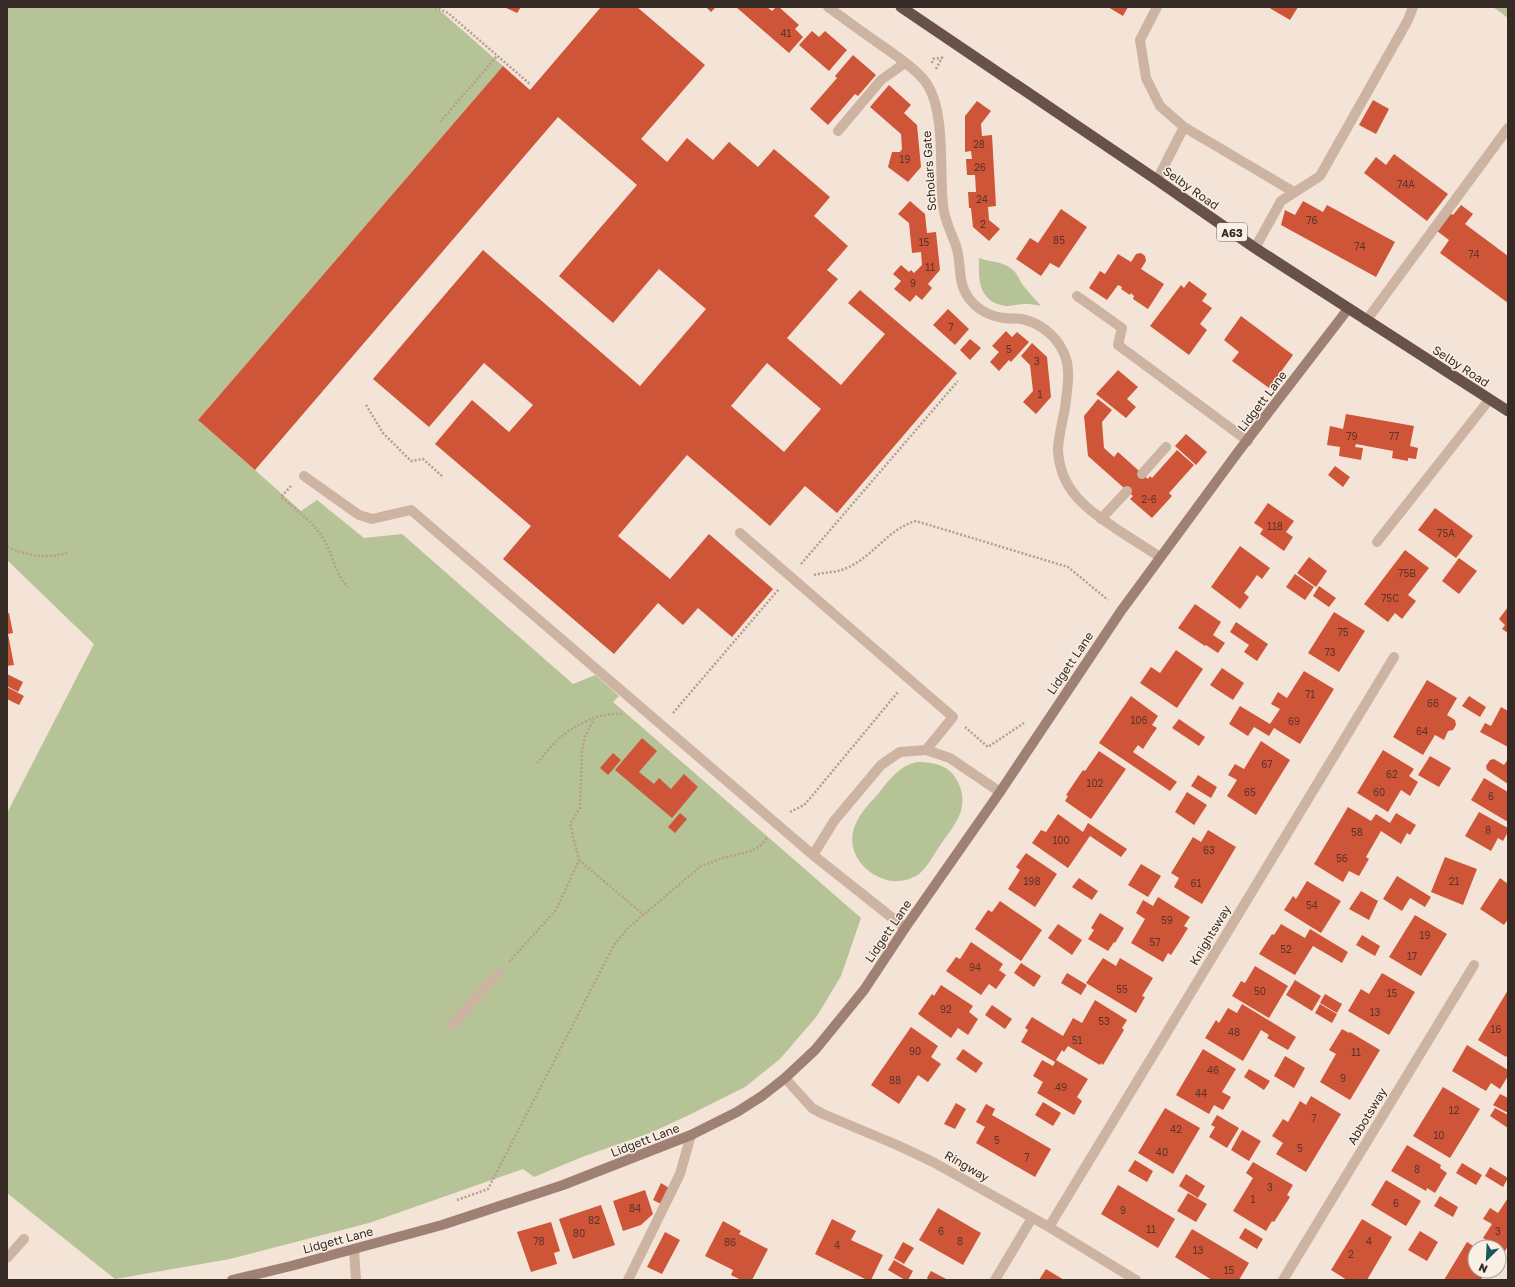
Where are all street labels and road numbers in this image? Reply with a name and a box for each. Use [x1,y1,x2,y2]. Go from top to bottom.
street label: Scholars Gate [919,130,939,212]
street label: Selby Road [1160,163,1222,213]
road number: A63 [1217,223,1247,241]
street label: Selby Road [1430,342,1492,390]
street label: Lidgett Lane [1234,368,1290,434]
street label: Lidgett Lane [1044,629,1096,697]
street label: Lidgett Lane [862,897,914,965]
street label: Knightsway [1186,902,1234,968]
street label: Abbotsway [1344,1085,1390,1147]
street label: Lidgett Lane [609,1120,681,1160]
street label: Ringway [942,1147,992,1185]
street label: Lidgett Lane [301,1223,375,1257]

